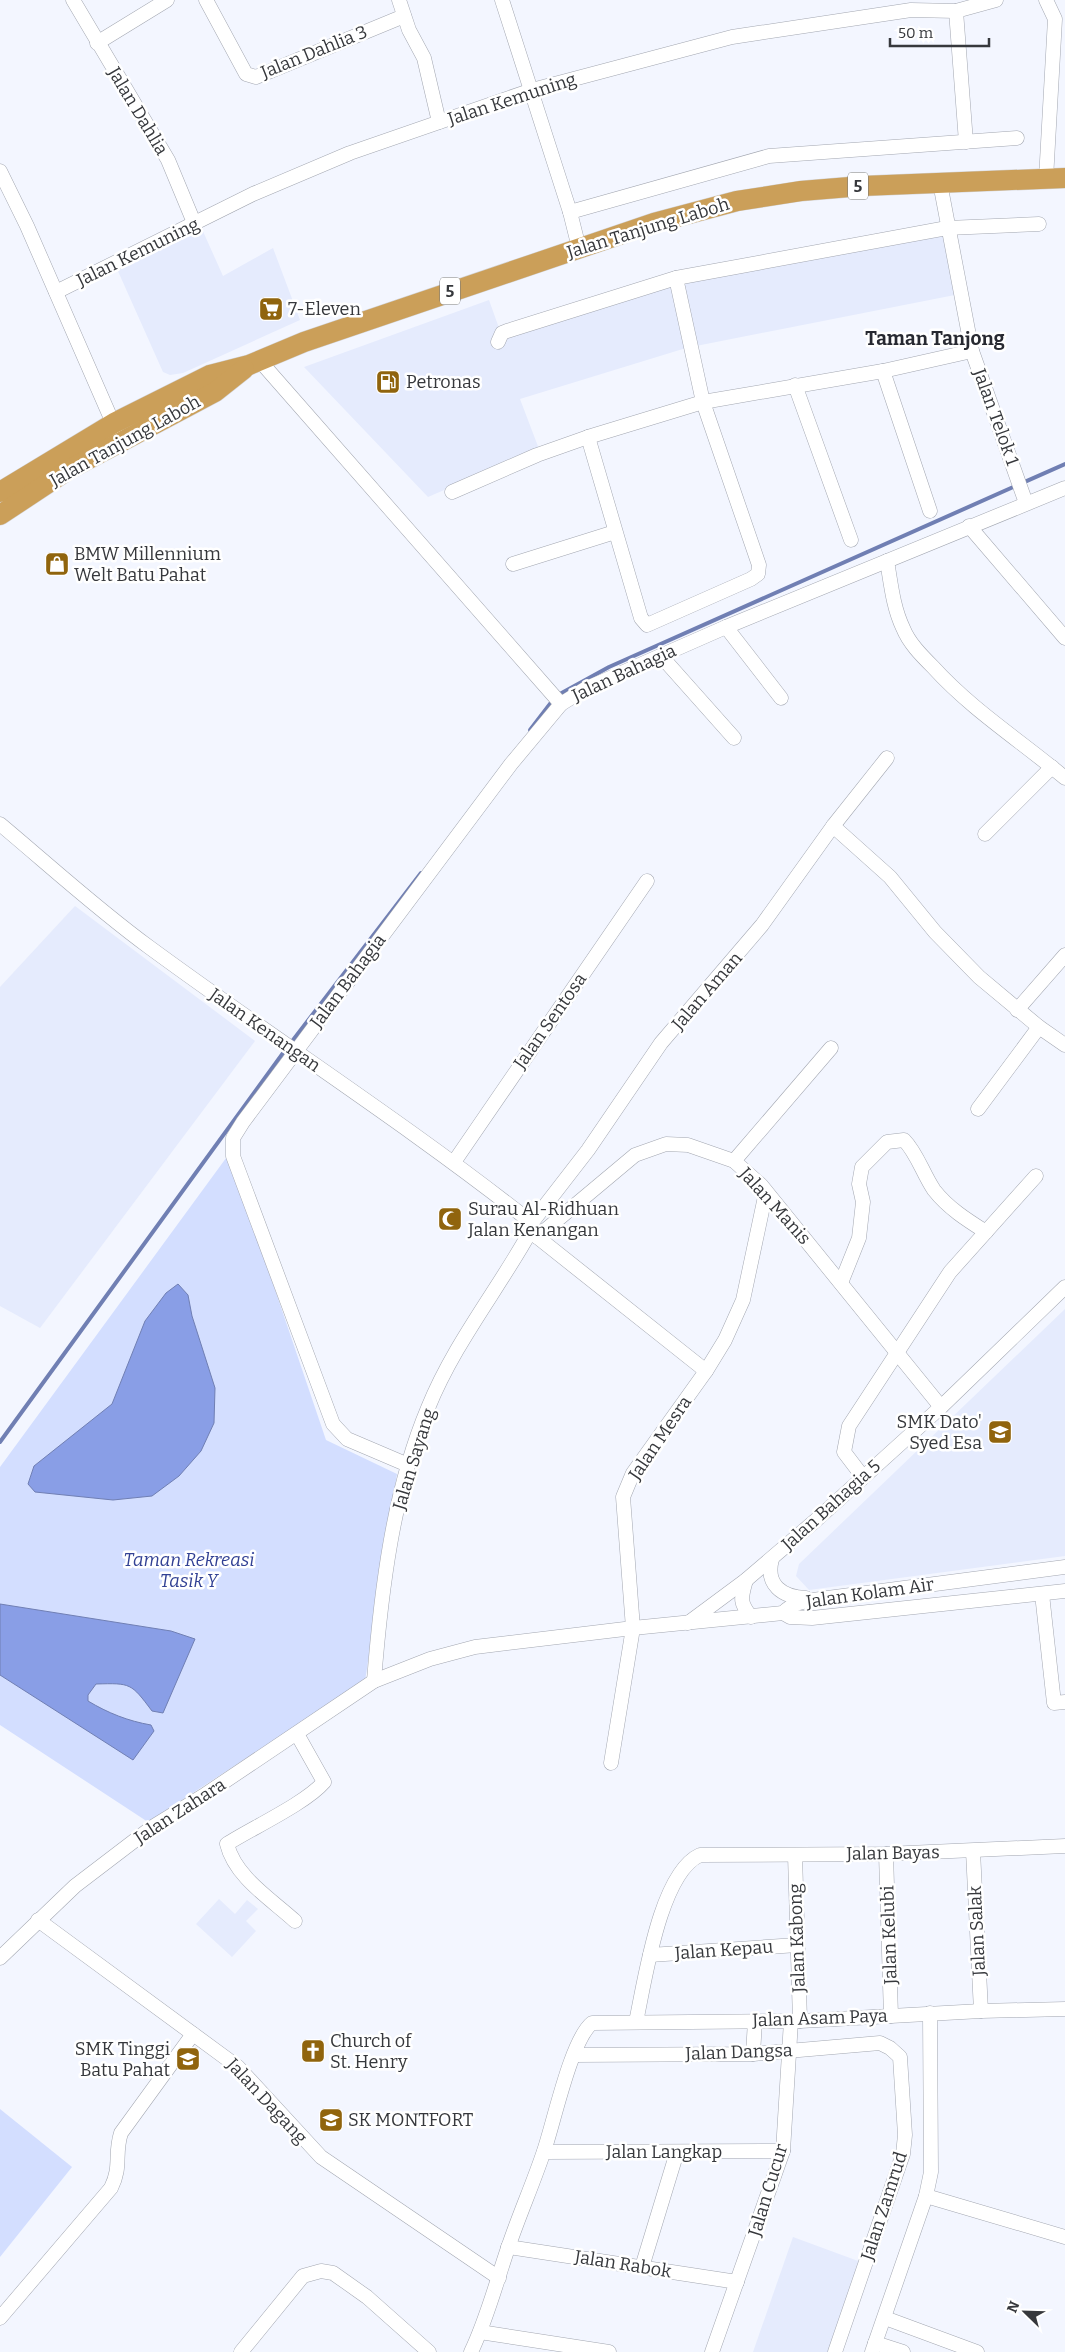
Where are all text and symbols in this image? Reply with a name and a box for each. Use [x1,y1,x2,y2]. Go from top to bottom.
scale bar [890,15,989,47]
street label: Jalan Dahlia 3 [257,21,370,84]
text: 50 m [898,24,934,42]
street label: Jalan Dahlia [103,62,173,159]
street label: Jalan Kemuning [444,68,579,130]
road number: 5 [848,172,868,200]
street label: Jalan Tanjung Laboh [563,193,732,263]
street label: Jalan Kemuning [72,213,203,292]
road number: 5 [440,278,460,304]
supermarket icon: 7-Eleven [258,296,284,322]
place label: 7-Eleven [288,298,361,320]
district label: Taman Tanjong [865,327,1005,350]
street label: Jalan Telok 1 [968,365,1024,469]
fuel station icon: Petronas [375,369,401,395]
place label: Petronas [406,371,481,393]
street label: Jalan Tanjung Laboh [45,391,204,492]
place label: BMW Millennium Welt Batu Pahat [74,543,221,586]
shop icon: BMW Millennium Welt Batu Pahat [44,551,70,577]
street label: Jalan Bahagia [568,639,680,707]
street label: Jalan Bahagia [305,930,391,1033]
street label: Jalan Aman [667,947,747,1035]
street label: Jalan Sentosa [508,969,591,1074]
street label: Jalan Kenangan [204,983,325,1077]
street label: Jalan Manis [734,1162,815,1249]
place label: Surau Al-Ridhuan Jalan Kenangan [467,1198,619,1241]
mosque icon: Surau Al-Ridhuan Jalan Kenangan [437,1206,463,1232]
street label: Jalan Mesra [623,1392,696,1485]
street label: Jalan Sayang [388,1405,440,1514]
place label: SMK Dato' Syed Esa [897,1411,982,1454]
school or university icon: SMK Dato' Syed Esa [987,1419,1013,1445]
street label: Jalan Bahagia 5 [776,1455,885,1556]
park label: Taman Rekreasi Tasik Y [124,1549,254,1592]
street label: Jalan Kolam Air [804,1573,935,1613]
street label: Jalan Zahara [129,1773,230,1849]
street label: Jalan Bayas [845,1841,940,1865]
street label: Jalan Kabong [784,1883,810,1994]
street label: Jalan Salak [964,1884,990,1978]
street label: Jalan Kelubi [876,1885,902,1986]
street label: Jalan Kepau [673,1936,774,1964]
street label: Jalan Asam Paya [751,2005,888,2031]
place label: Church of St. Henry [330,2030,413,2073]
place label: SMK Tinggi Batu Pahat [75,2038,170,2081]
church icon: Church of St. Henry [300,2038,326,2064]
street label: Jalan Dangsa [684,2039,793,2065]
school or university icon: SMK Tinggi Batu Pahat [175,2046,201,2072]
street label: Jalan Dagang [221,2053,312,2148]
school or university icon: SK MONTFORT [318,2107,344,2133]
place label: SK MONTFORT [348,2109,474,2131]
street label: Jalan Langkap [605,2141,722,2163]
street label: Jalan Cucur [743,2141,792,2240]
street label: Jalan Zamrud [856,2149,912,2264]
street label: Jalan Rabok [572,2245,674,2283]
north arrow [1000,2287,1050,2337]
text: N [1004,2299,1024,2315]

